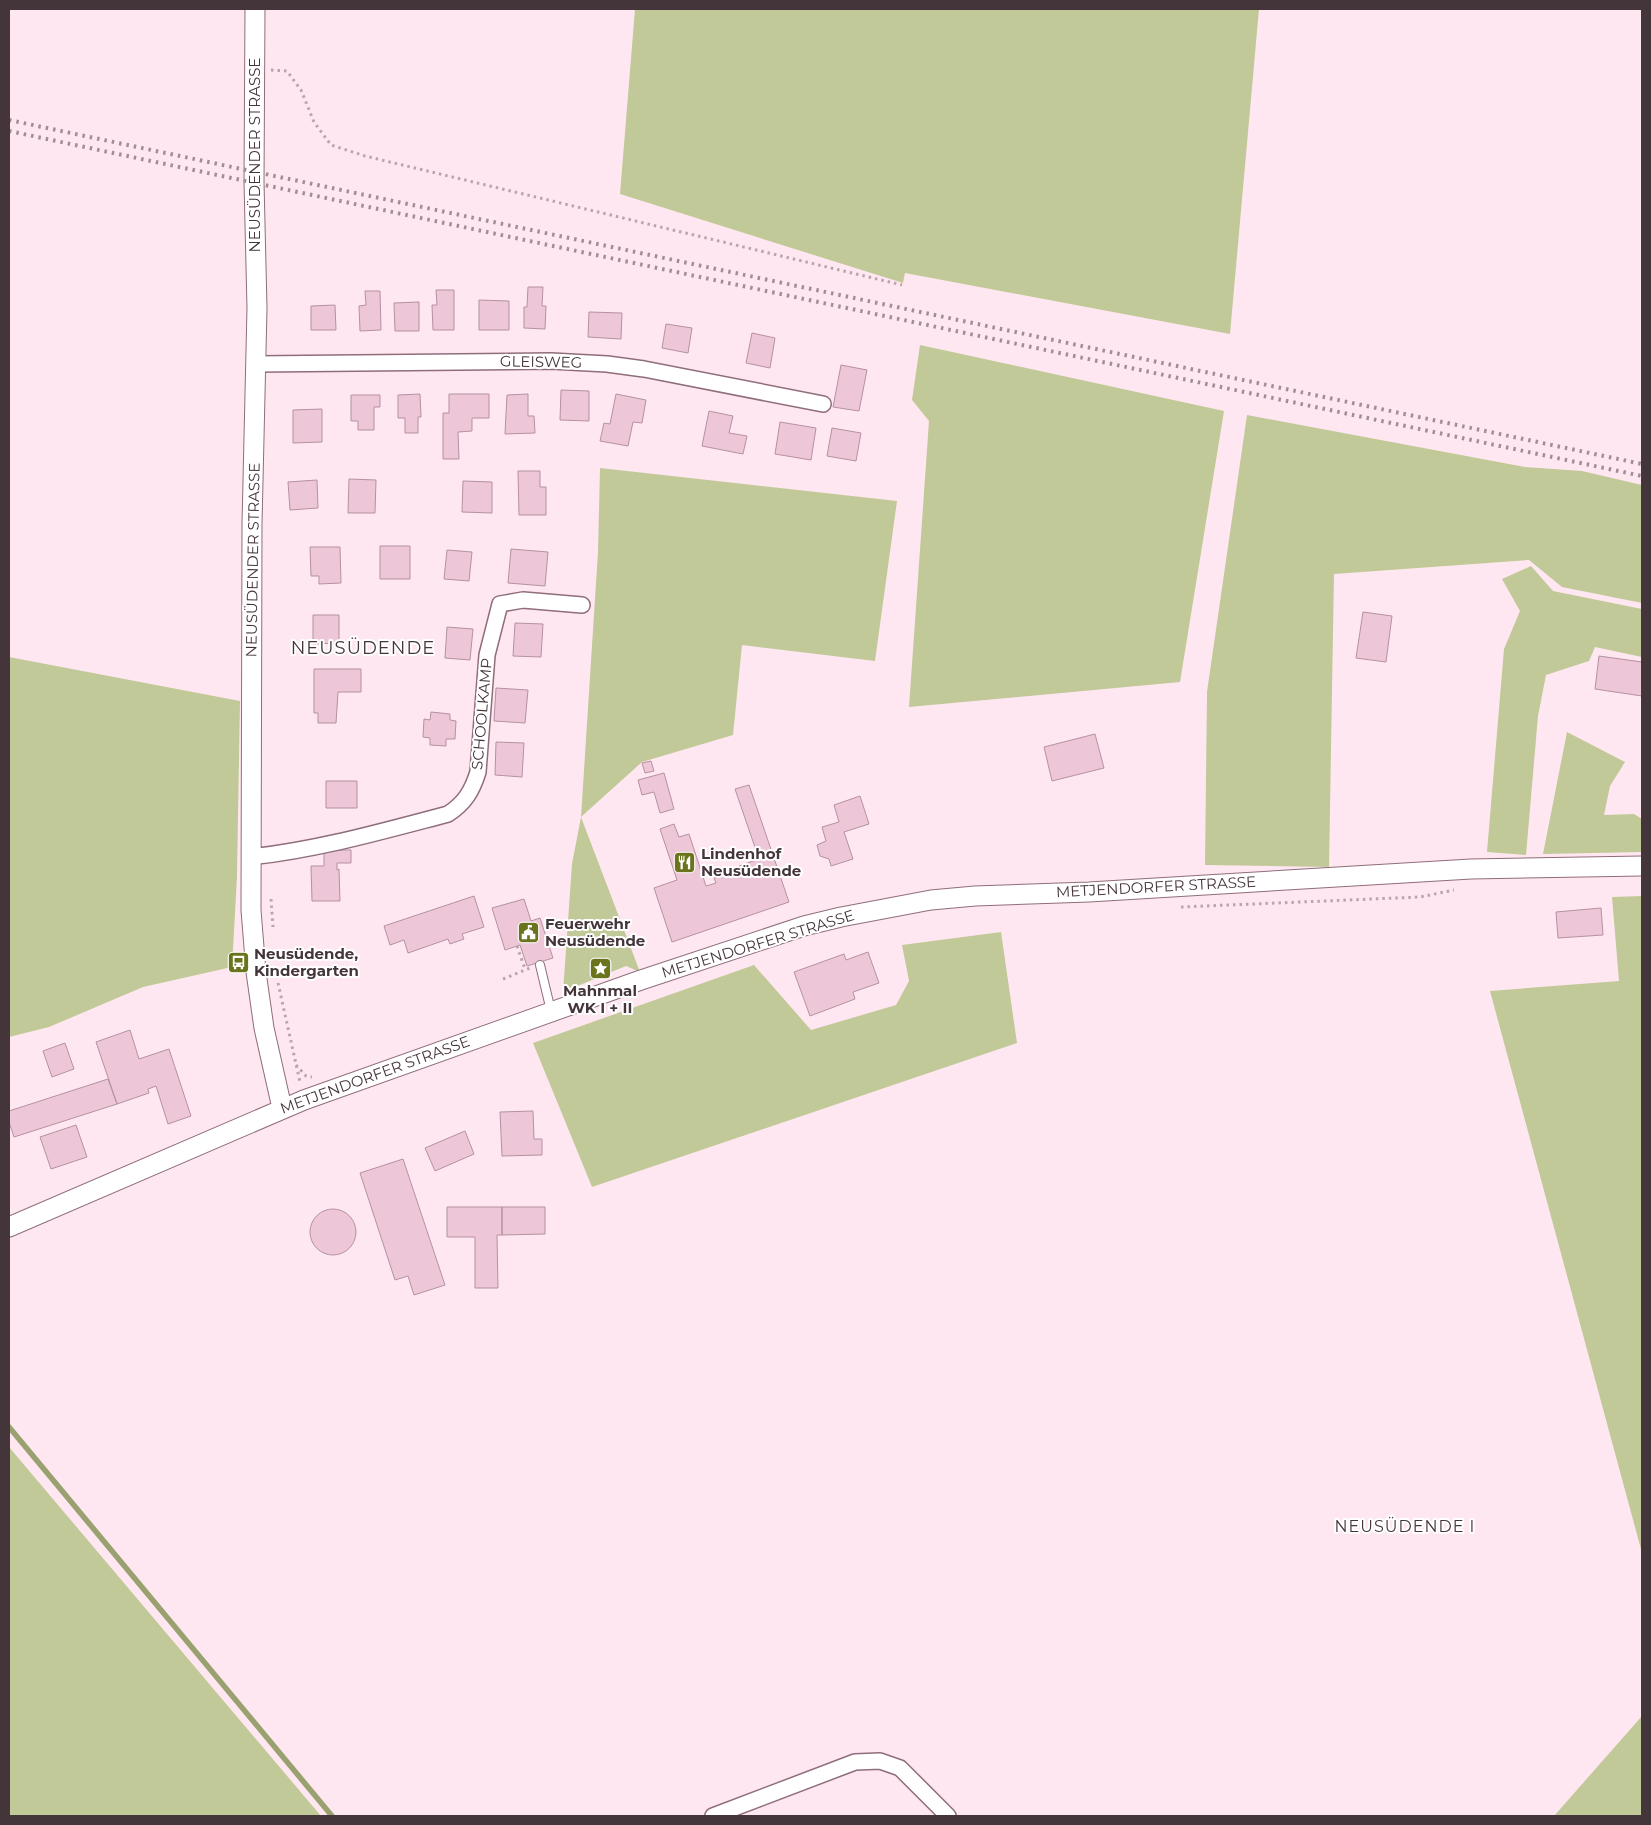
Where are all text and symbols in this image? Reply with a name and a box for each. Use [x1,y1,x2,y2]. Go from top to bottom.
street label: NEUSÜDENDER STRASSE [245,58,264,252]
street label: GLEISWEG [500,351,582,372]
street label: NEUSÜDENDER STRASSE [241,462,264,658]
district label: NEUSÜDENDE [291,637,435,659]
street label: SCHOOLKAMP [467,657,496,771]
place label: Lindenhof Neusüdende [701,844,801,880]
restaurant icon: Lindenhof Neusüdende [673,851,697,875]
street label: METJENDORFER STRASSE [1055,872,1257,901]
street label: METJENDORFER STRASSE [659,905,856,982]
place label: Feuerwehr Neusüdende [545,914,645,950]
public building icon: Feuerwehr Neusüdende [517,921,541,945]
place label: Neusüdende, Kindergarten [254,944,359,980]
bus stop icon: Neusüdende, Kindergarten [226,951,250,975]
place icon: Mahnmal WK I + II [588,956,612,980]
place label: Mahnmal WK I + II [563,981,637,1017]
street label: METJENDORFER STRASSE [277,1031,472,1118]
district label: NEUSÜDENDE I [1335,1516,1475,1536]

